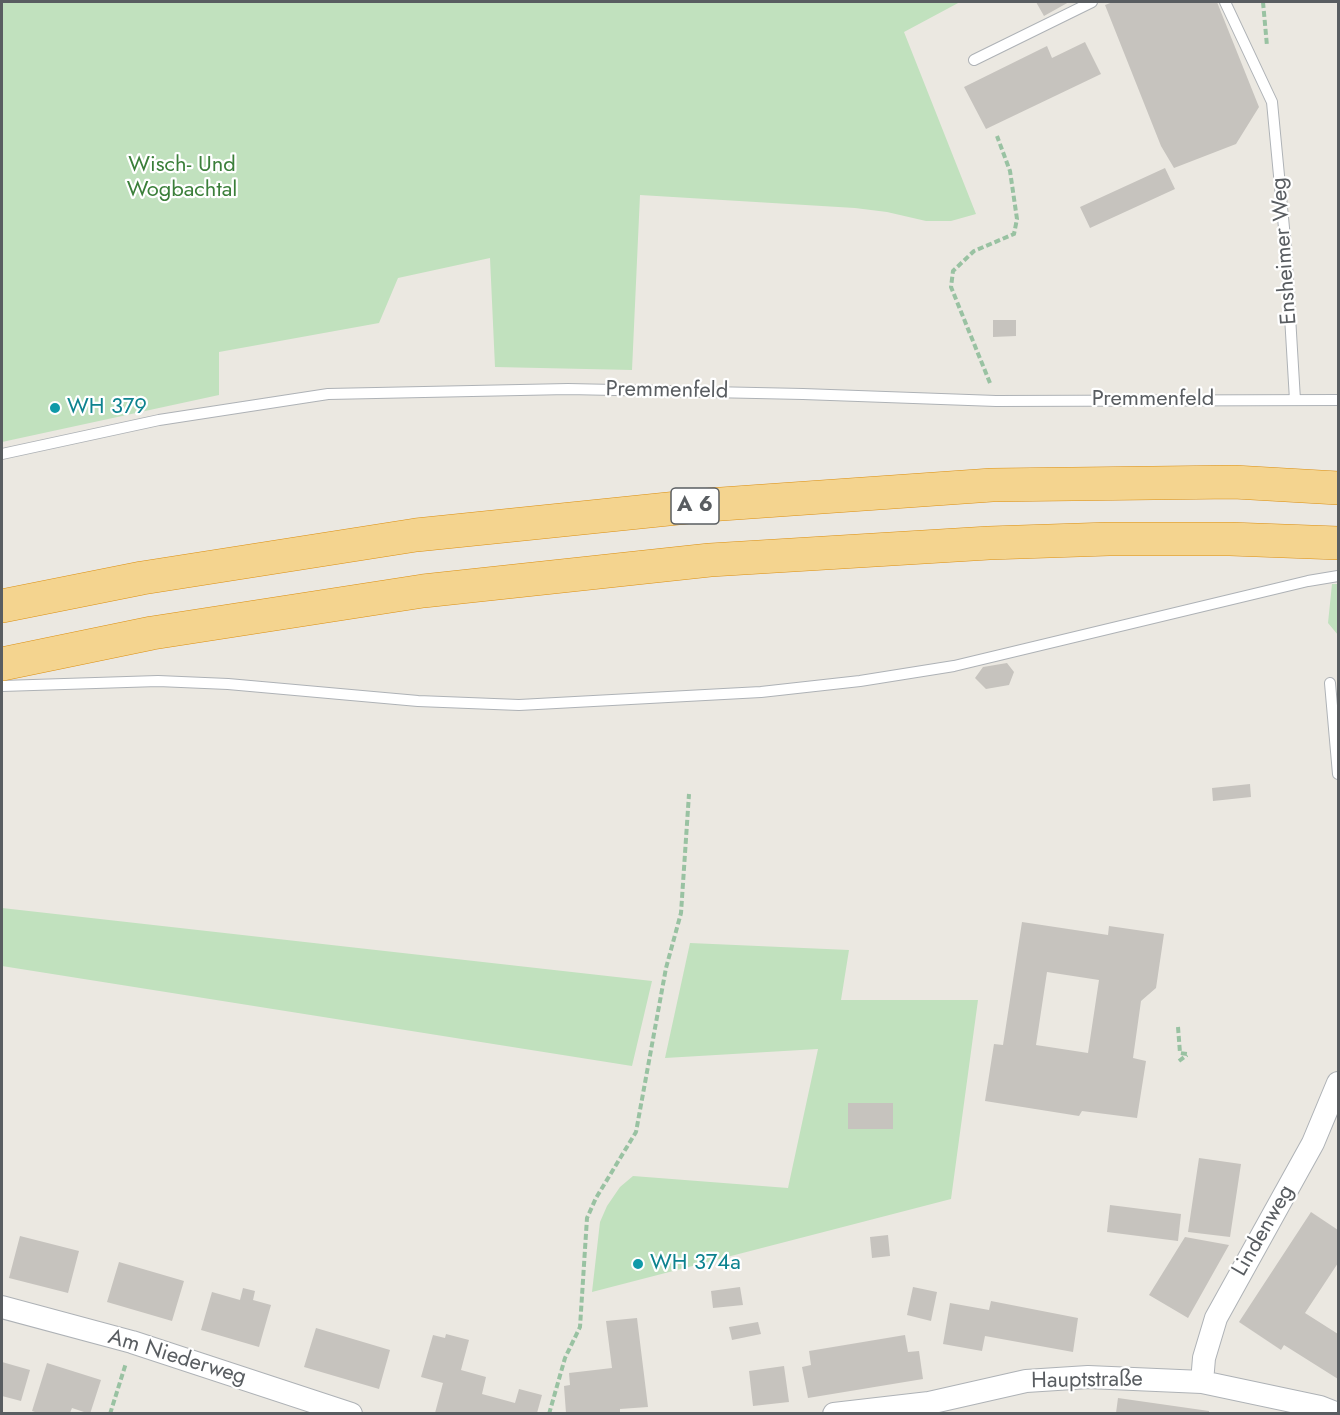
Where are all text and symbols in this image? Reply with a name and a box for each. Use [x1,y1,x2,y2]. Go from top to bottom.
park label: Wisch- Und Wogbachtal [127,153,237,204]
street label: Ensheimer Weg [1267,176,1303,326]
street label: Premmenfeld [605,377,729,405]
street label: Premmenfeld [1092,387,1214,413]
place label: WH 379 [67,395,147,421]
marker: WH 379 [48,401,62,415]
road number: A 6 [671,488,719,524]
street label: Lindenweg [1227,1181,1301,1281]
place label: WH 374a [650,1251,741,1277]
marker: WH 374a [631,1257,645,1271]
street label: Am Niederweg [105,1324,249,1392]
street label: Hauptstraße [1031,1367,1143,1395]

